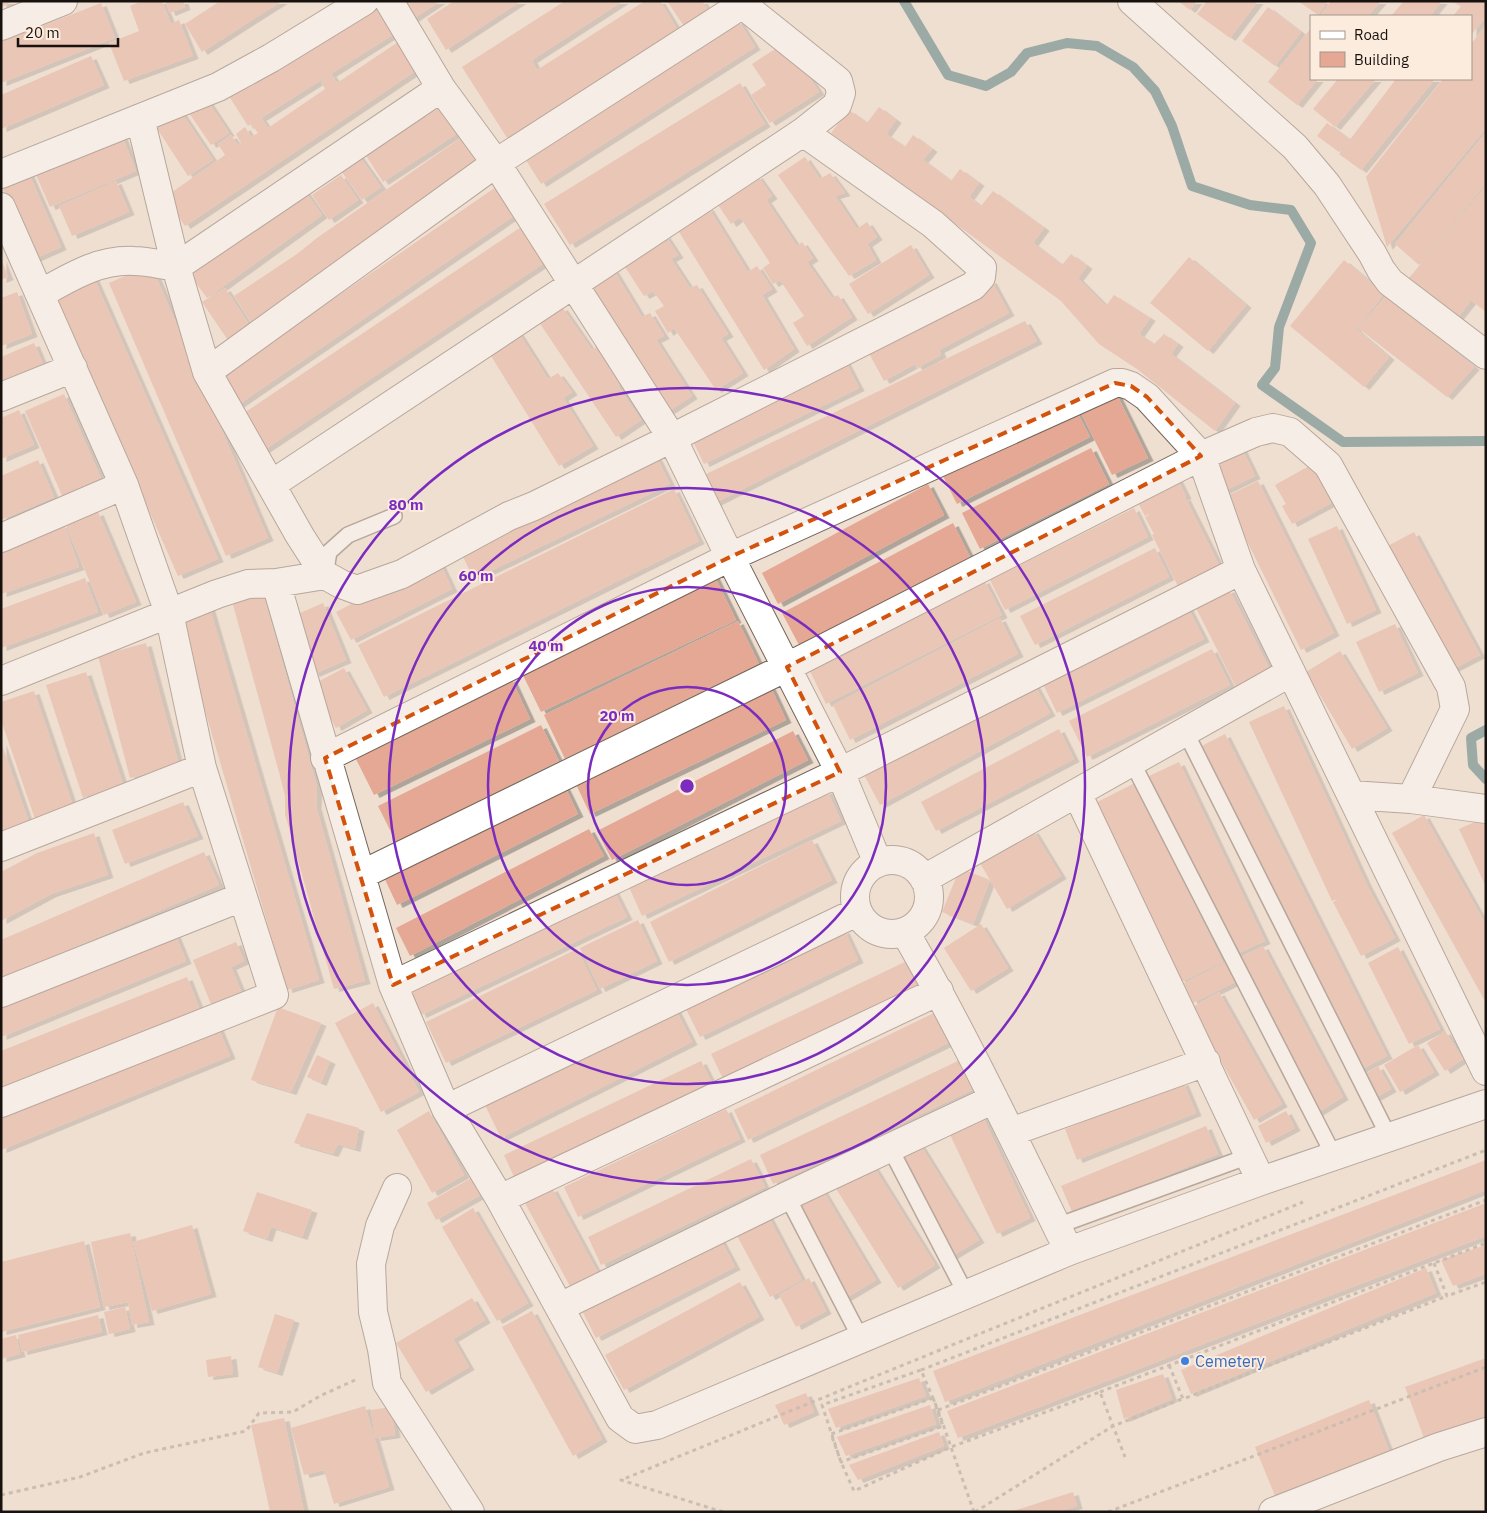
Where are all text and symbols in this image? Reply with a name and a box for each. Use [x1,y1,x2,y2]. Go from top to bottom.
scale bar [18,15,118,47]
legend [1310,15,1472,80]
text: 20 m [25,23,60,42]
text: Road [1354,25,1389,44]
text: Building [1354,50,1409,69]
text: 80 m [389,495,423,514]
text: 60 m [459,566,493,585]
text: 40 m [529,636,563,655]
text: 20 m [600,706,634,725]
centre of rings [678,777,696,795]
place label: Cemetery [1195,1351,1265,1371]
marker: Cemetery [1179,1355,1191,1367]

